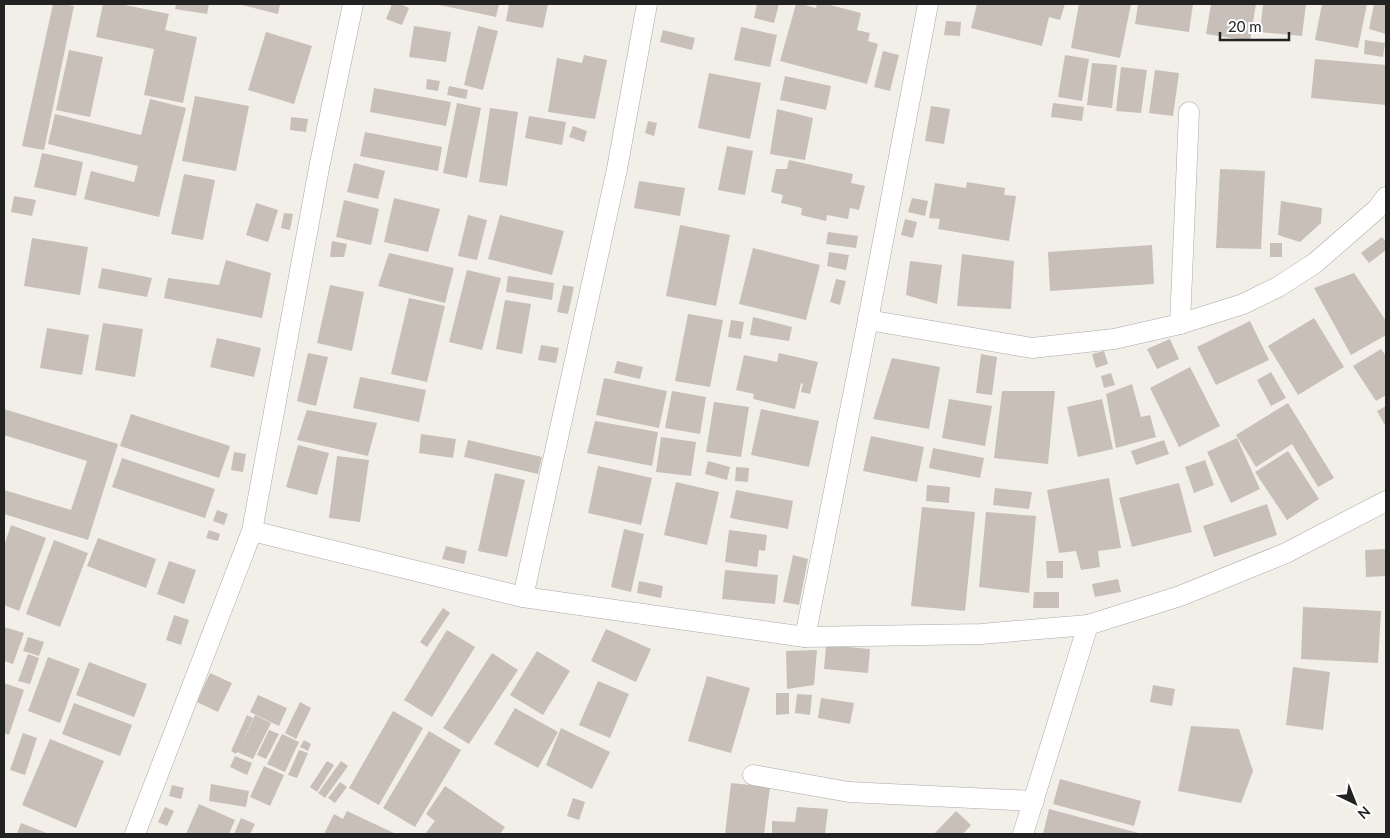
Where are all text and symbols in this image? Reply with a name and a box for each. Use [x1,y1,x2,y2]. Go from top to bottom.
scale bar [1220,10,1289,42]
text: 20 m [1228,17,1262,35]
north arrow [1330,778,1380,828]
text: N [1354,803,1374,823]

